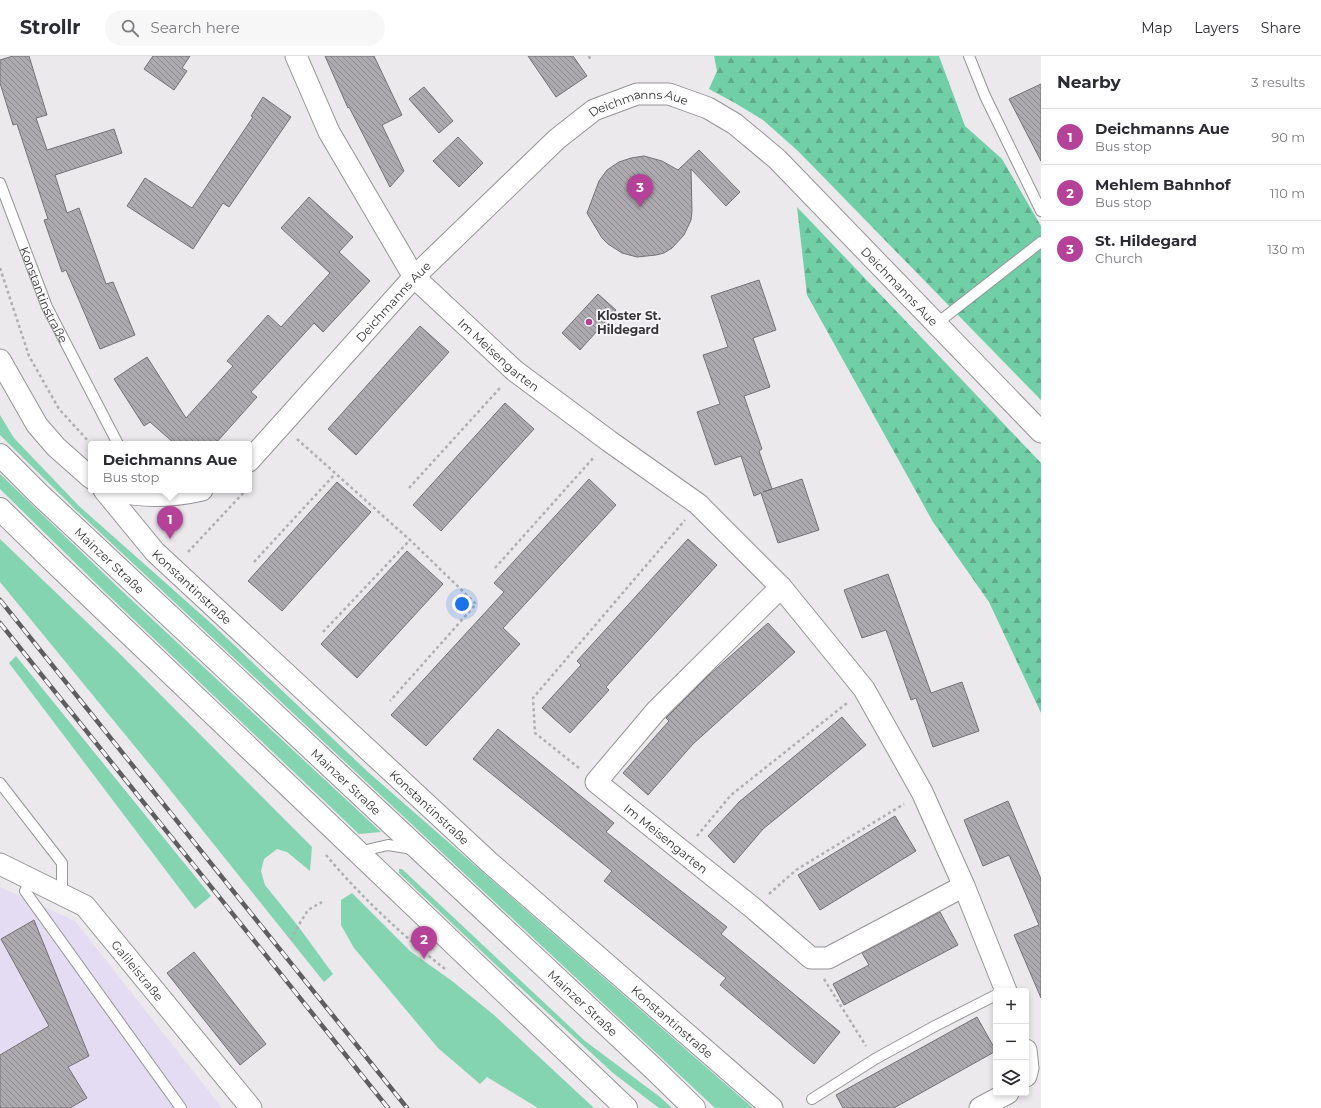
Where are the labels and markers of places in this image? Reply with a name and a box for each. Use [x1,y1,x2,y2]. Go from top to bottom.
pin: 3 [627,174,653,207]
place label: Kloster St. Hildegard [597,308,661,337]
marker: Kloster St. Hildegard [584,317,594,327]
pin: 1 [157,506,183,539]
pin: 2 [411,926,437,959]

